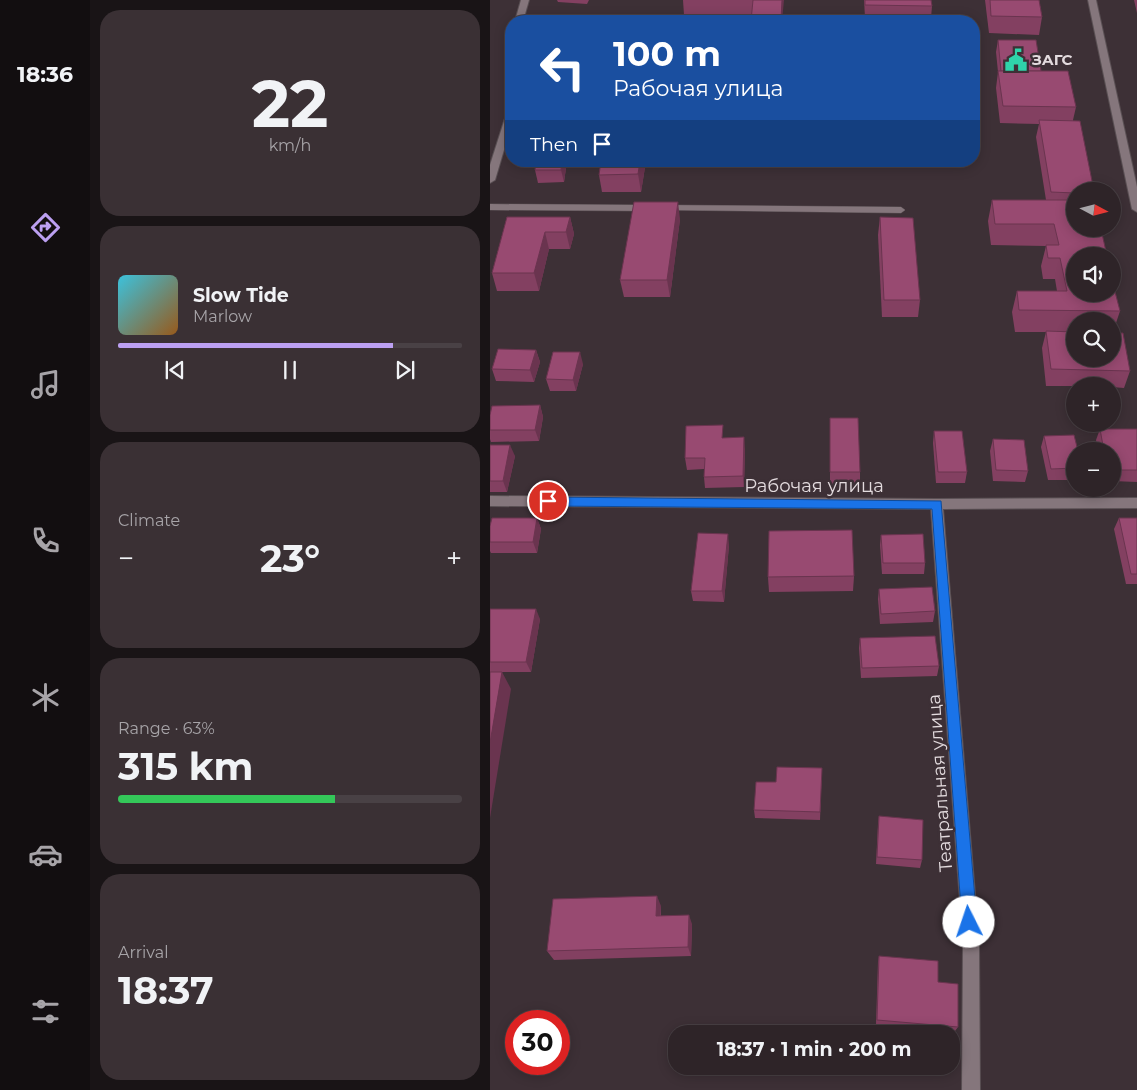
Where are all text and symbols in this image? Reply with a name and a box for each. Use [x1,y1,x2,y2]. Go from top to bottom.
text: 100 m [613,32,721,75]
icon: left [530,35,595,100]
public building icon: ЗАГС [1003,47,1029,73]
place label: ЗАГС [1031,50,1073,69]
text: 18:36 [17,61,73,88]
text: 22 [252,64,328,143]
text: Рабочая улица [613,75,783,102]
icon: arrive [588,130,616,158]
text: Then [530,133,578,156]
text: km/h [269,136,311,155]
north arrow [1066,182,1121,238]
map controls [1066,182,1121,497]
icon: directions [28,210,63,245]
button: sound [1066,247,1121,302]
text: Slow Tide [193,284,289,307]
text: Marlow [193,307,252,326]
button: search [1066,312,1121,367]
icon: previous [161,356,189,384]
icon: pause [276,356,304,384]
icon: next [391,356,419,384]
icon: music [28,367,63,402]
button: + [1066,377,1121,432]
button: − [1066,442,1121,497]
street label: Рабочая улица [744,475,884,497]
pin [527,480,569,522]
icon: arrive [534,487,562,515]
text: Climate [118,511,180,530]
icon: phone [28,523,63,558]
text: 23° [260,535,320,582]
text: − [118,541,134,575]
text: + [446,541,462,575]
icon: climate [28,680,63,715]
street label: Театральная улица [923,693,957,873]
text: Range · 63% [118,719,215,738]
text: 315 km [118,743,253,790]
icon: car [28,837,63,872]
position arrow [942,895,994,947]
text: Arrival [118,943,168,962]
text: 18:37 [118,967,214,1014]
icon: filters [28,994,63,1029]
speed limit sign: 30 [505,1010,570,1075]
text: 18:37 · 1 min · 200 m [717,1038,911,1061]

